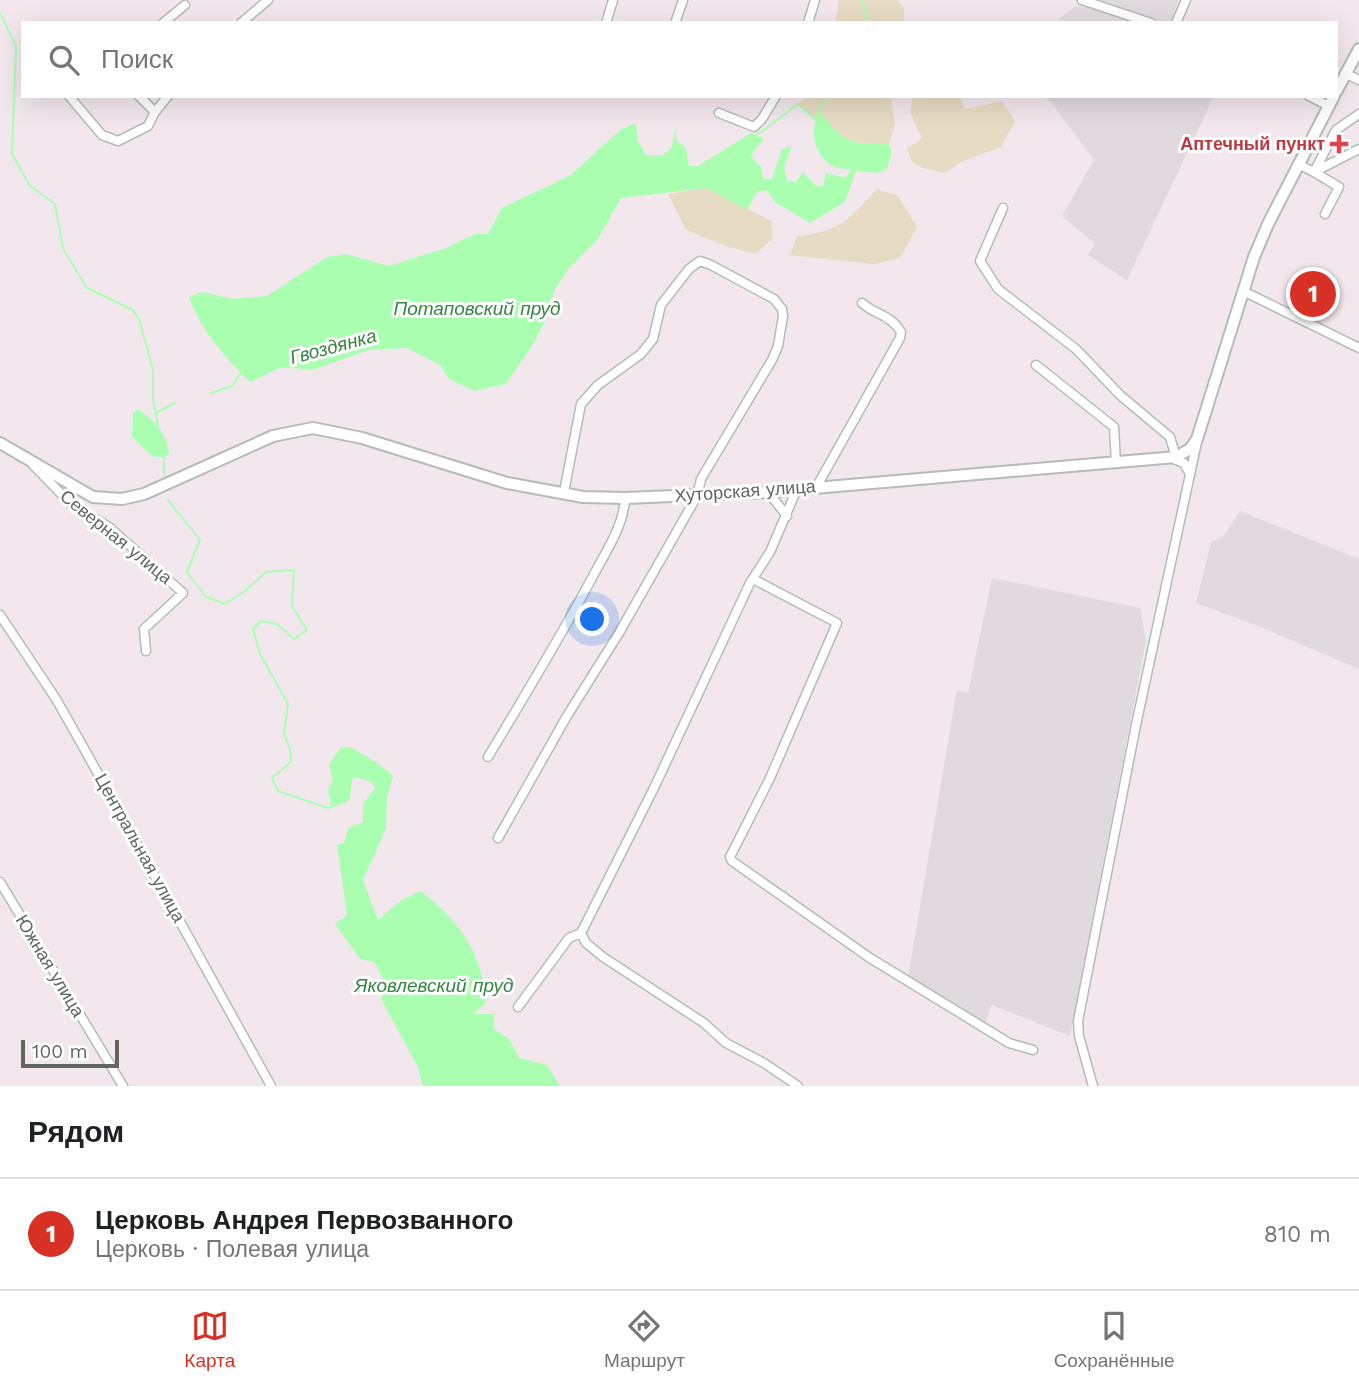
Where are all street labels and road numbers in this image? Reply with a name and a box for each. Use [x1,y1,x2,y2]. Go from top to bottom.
street label: Хуторская улица [674,475,817,506]
street label: Северная улица [56,485,177,589]
street label: Центральная улица [91,770,191,927]
street label: Южная улица [12,911,90,1022]

